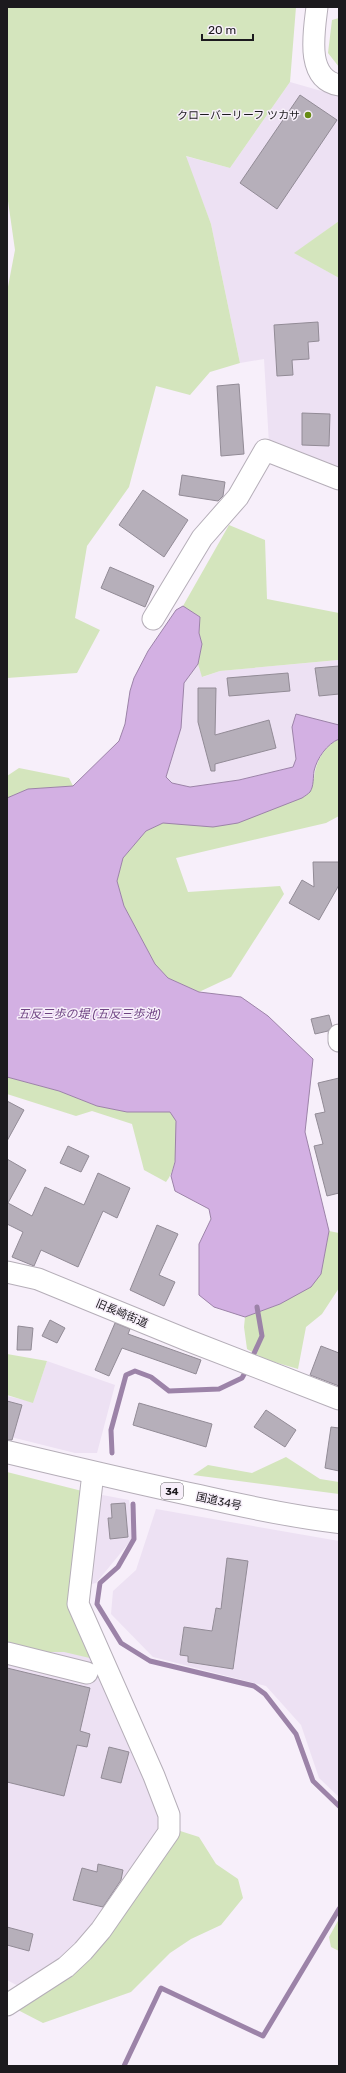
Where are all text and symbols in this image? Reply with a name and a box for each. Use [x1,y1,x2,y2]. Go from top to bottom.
scale bar [202,16,253,42]
text: 20 m [208,23,236,37]
place label: クローバーリーフ ツカサ [177,109,300,122]
marker: クローバーリーフ ツカサ [303,110,313,120]
water label: 五反三歩の堤 (五反三歩池) [17,1007,161,1021]
street label: 旧長崎街道 [94,1297,150,1330]
road number: 34 [161,1483,183,1499]
street label: 国道34号 [195,1490,243,1513]

